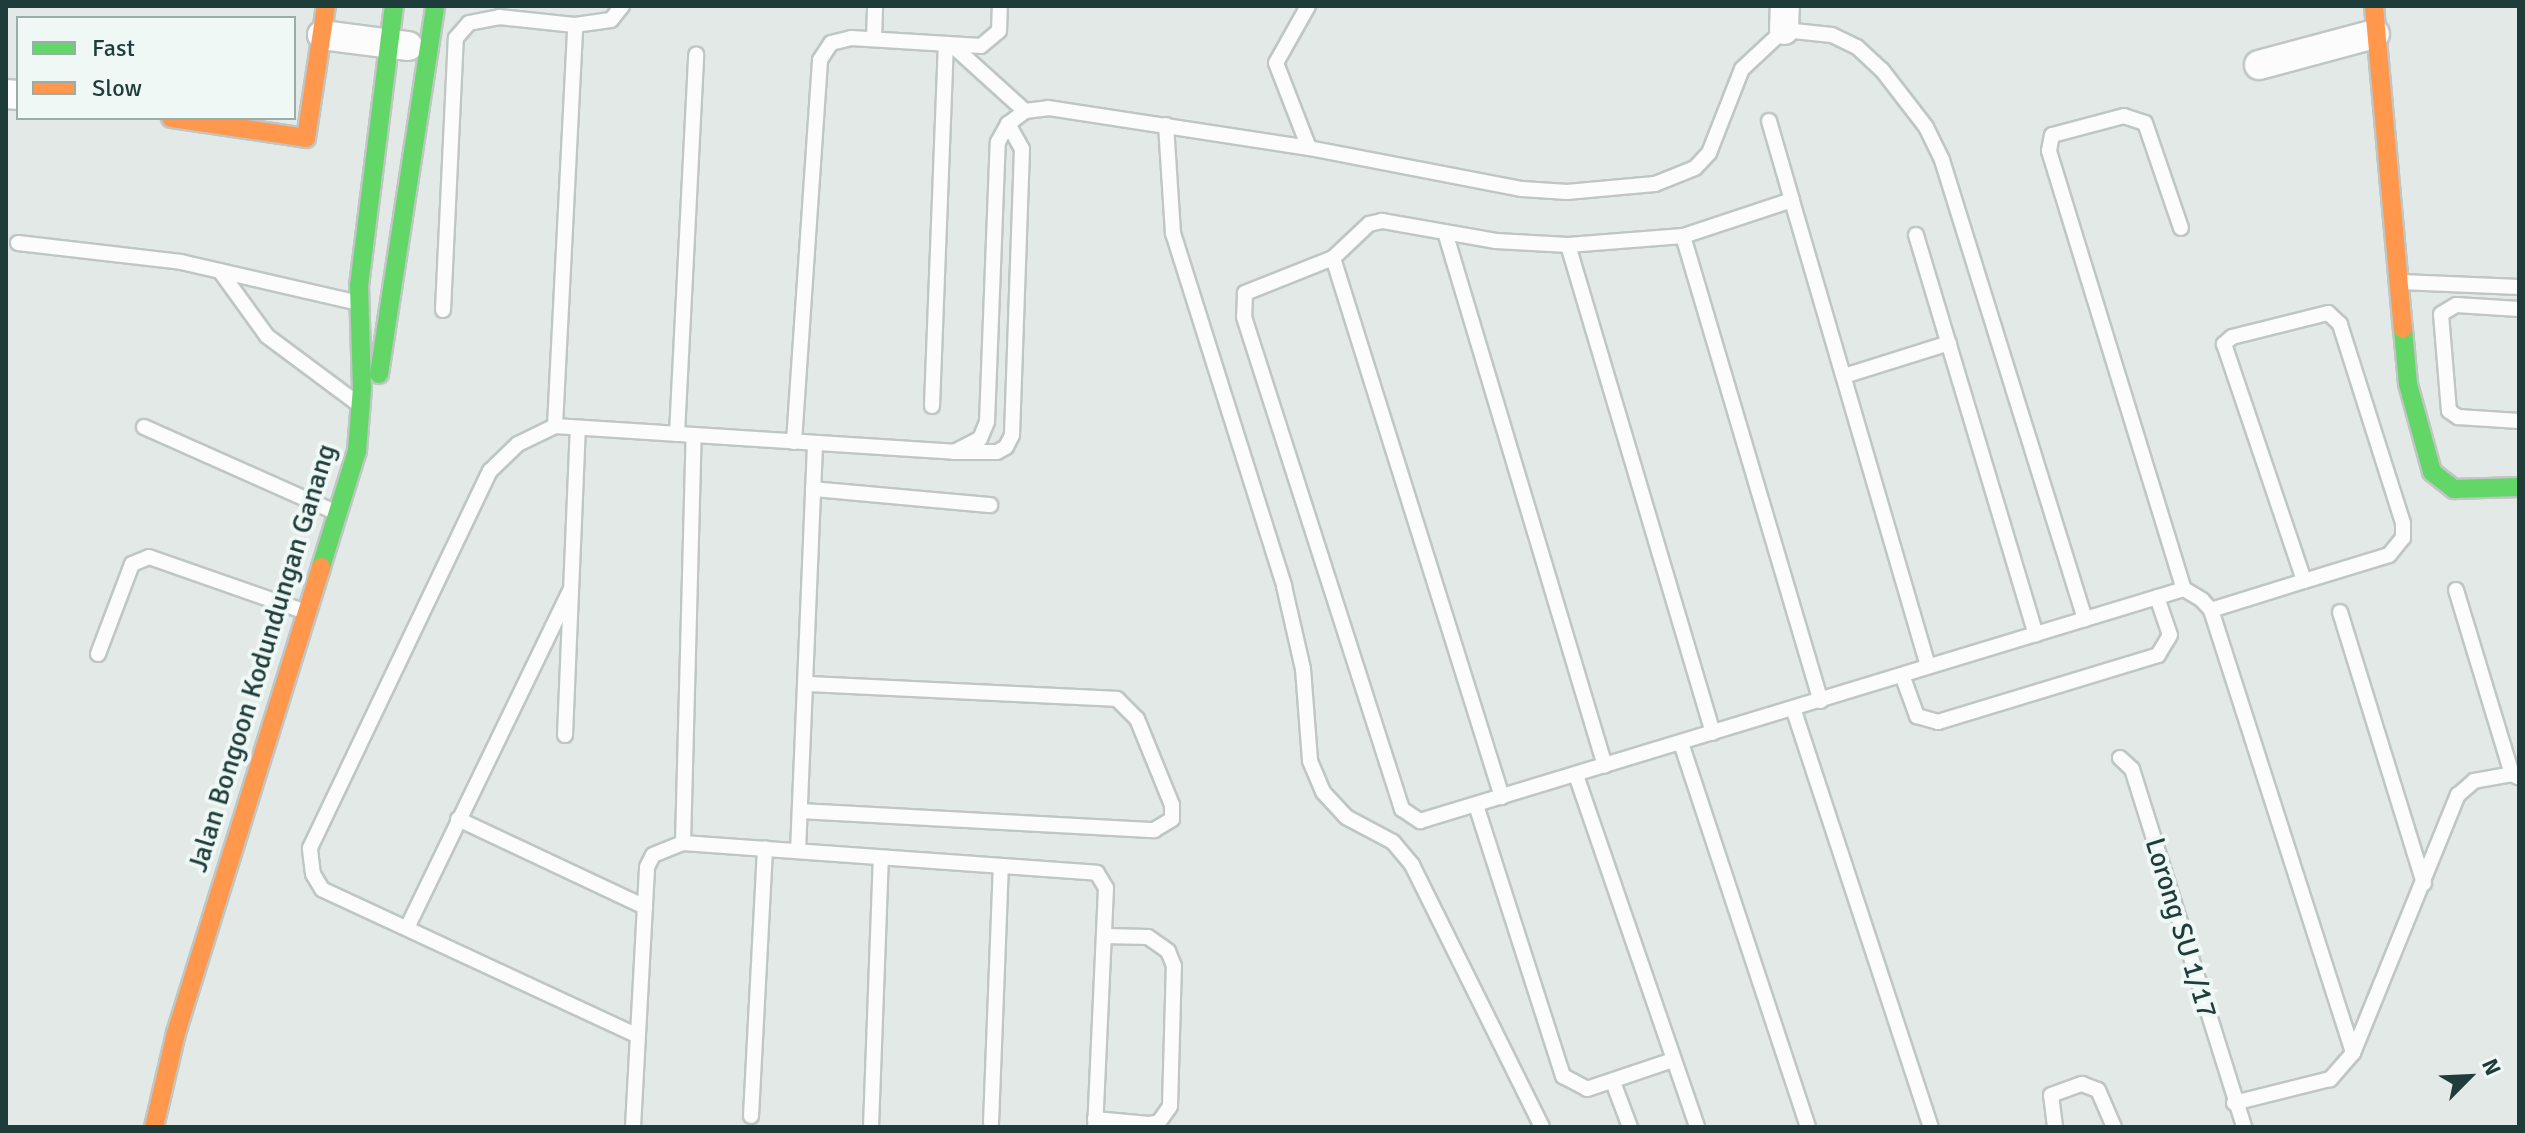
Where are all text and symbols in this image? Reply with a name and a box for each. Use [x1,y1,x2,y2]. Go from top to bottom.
legend [16,16,296,120]
text: Fast [92,33,135,63]
text: Slow [92,73,142,103]
street label: Jalan Bongoon Kodundungan Ganang [181,440,343,876]
street label: Lorong SU 1/17 [2138,834,2224,1022]
north arrow [2429,1037,2509,1117]
text: N [2476,1055,2507,1080]

